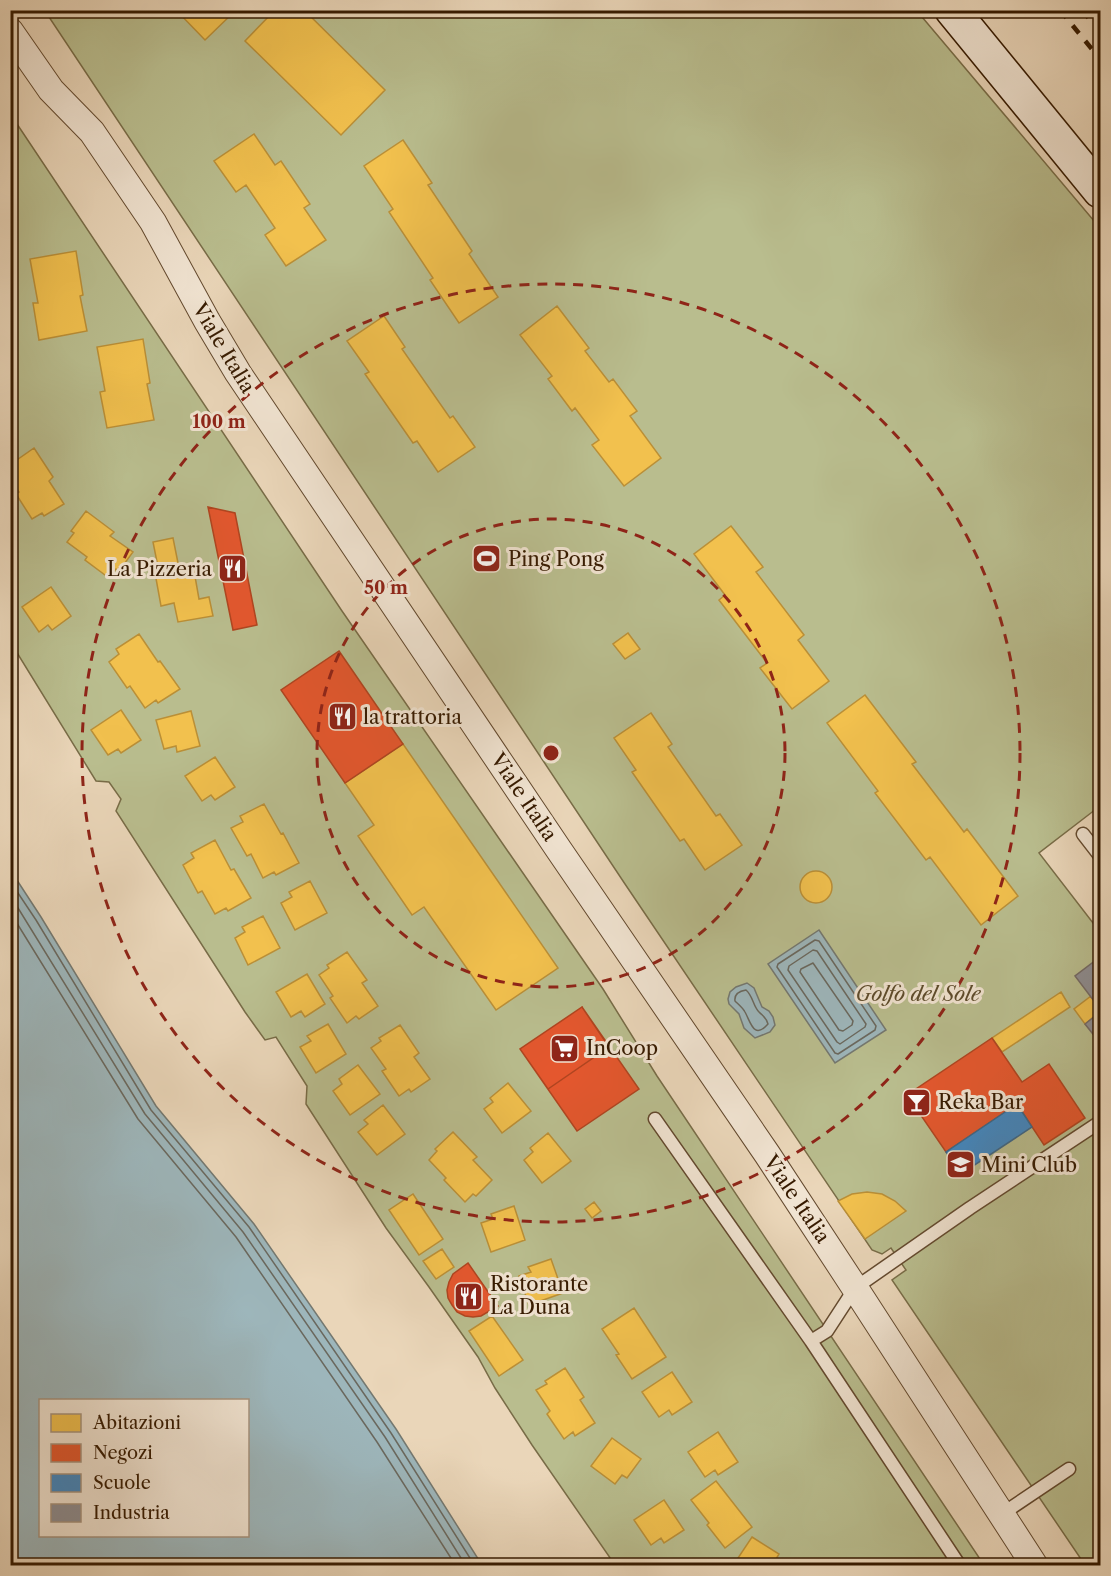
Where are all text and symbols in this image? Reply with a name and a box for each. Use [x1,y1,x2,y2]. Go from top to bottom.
street label: Viale Italia [187,298,260,398]
text: 100 m [192,411,246,433]
sports icon: Ping Pong [471,543,503,575]
place label: Ping Pong [508,547,604,571]
restaurant icon: La Pizzeria [217,553,249,585]
place label: La Pizzeria [107,557,212,581]
text: 50 m [364,577,408,599]
restaurant icon: la trattoria [326,701,358,733]
place label: la trattoria [363,705,462,729]
centre of rings [541,743,561,763]
street label: Viale Italia [485,748,562,846]
park label: Golfo del Sole [855,982,982,1006]
supermarket icon: InCoop [549,1032,581,1064]
place label: InCoop [586,1036,658,1060]
bar icon: Reka Bar [901,1086,933,1118]
place label: Reka Bar [938,1090,1024,1114]
school or university icon: Mini Club [944,1149,976,1181]
street label: Viale Italia [758,1150,835,1248]
place label: Mini Club [981,1153,1077,1177]
place label: Ristorante La Duna [490,1272,588,1319]
restaurant icon: Ristorante La Duna [453,1280,485,1312]
legend [39,1399,249,1537]
text: Abitazioni [92,1412,182,1434]
text: Negozi [93,1442,153,1464]
text: Scuole [93,1472,151,1494]
text: Industria [93,1502,170,1524]

